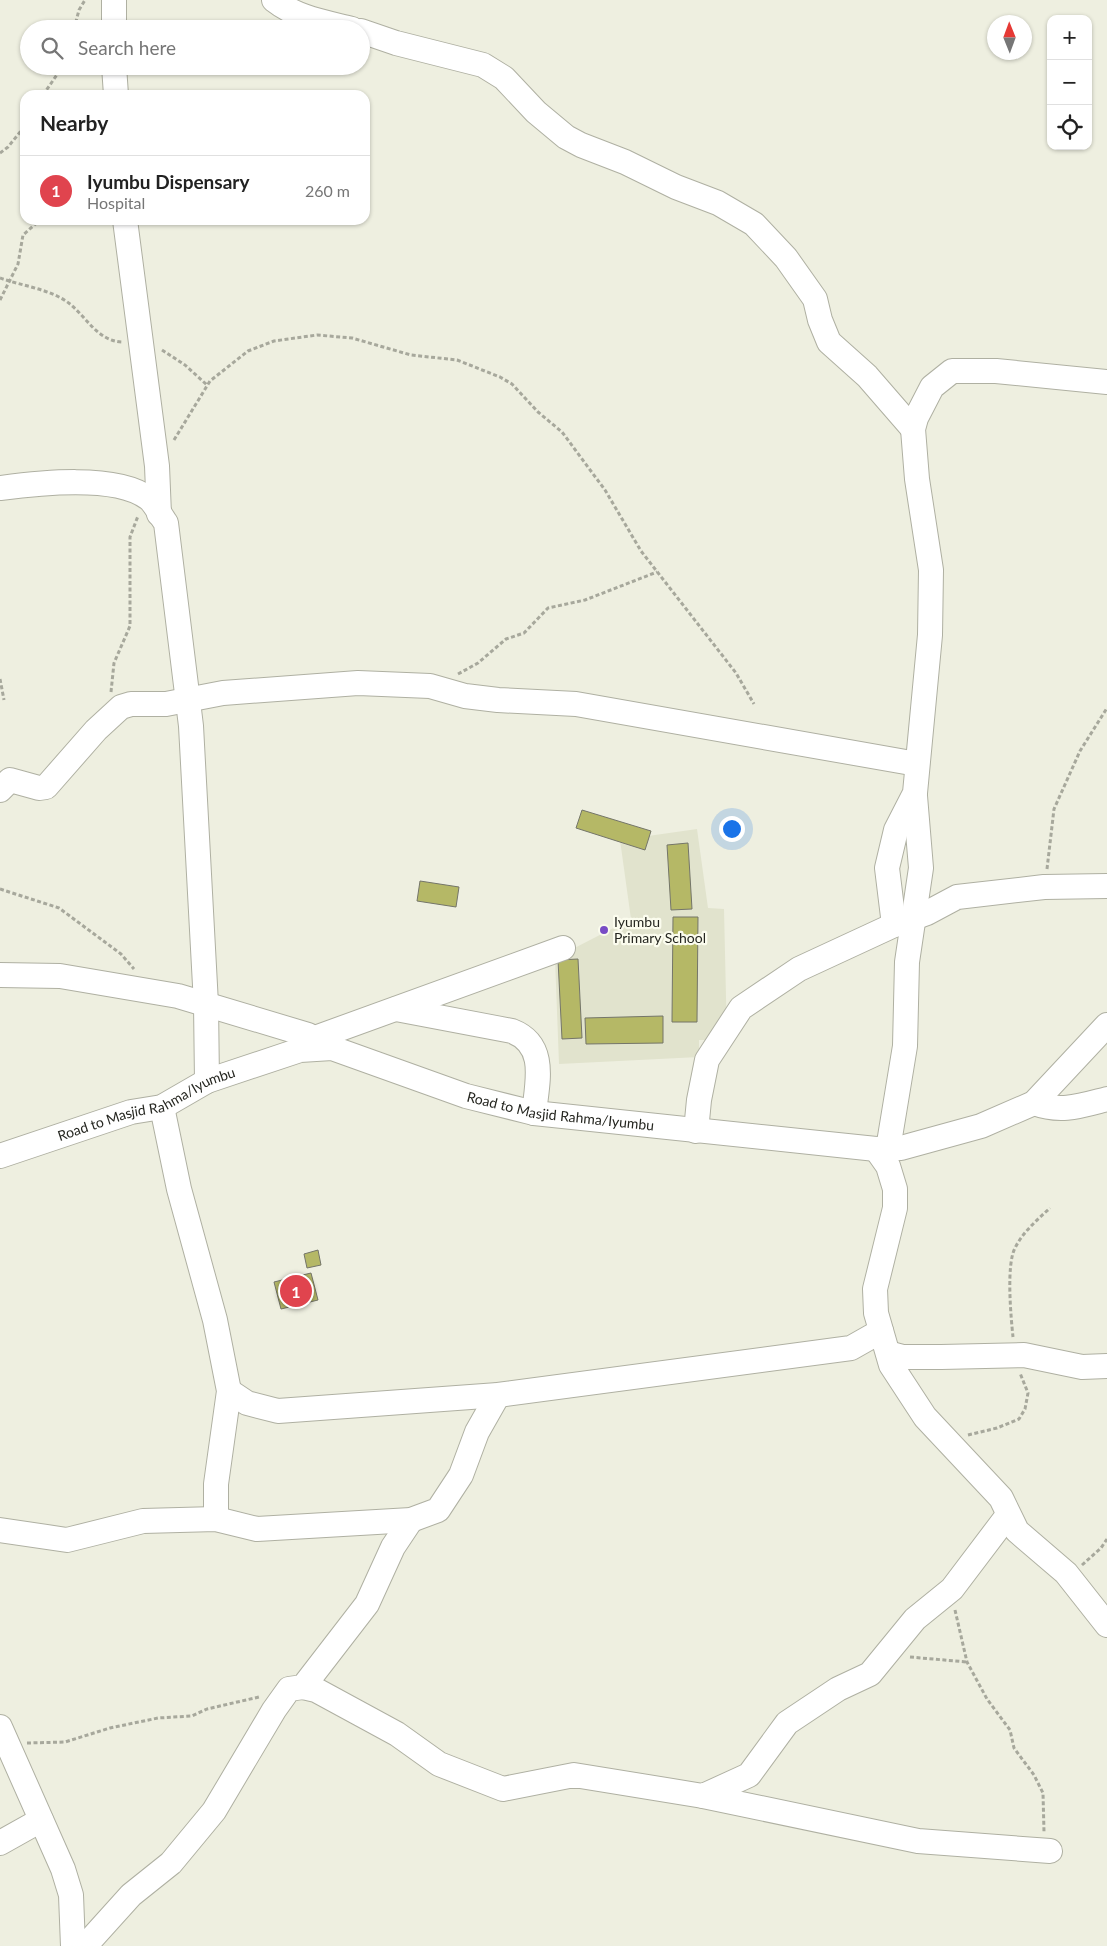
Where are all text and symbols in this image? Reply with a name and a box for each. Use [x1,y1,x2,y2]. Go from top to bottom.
north arrow [987,15,1032,60]
map controls [1047,15,1092,150]
button: + [1047,15,1092,60]
search box [20,20,370,75]
icon: search [38,34,66,62]
text: Search here [78,36,176,59]
button: − [1047,60,1092,105]
button: locate [1047,105,1092,150]
text: Nearby [40,110,108,135]
text: Iyumbu Dispensary [87,170,249,193]
text: 1 [51,181,61,200]
text: 260 m [305,181,350,200]
text: Hospital [87,193,145,212]
your location [719,816,745,842]
place label: Iyumbu Primary School [614,913,706,946]
marker: Iyumbu Primary School [598,924,610,936]
street label: Road to Masjid Rahma/Iyumbu [55,1063,237,1144]
street label: Road to Masjid Rahma/Iyumbu [465,1088,655,1134]
pin: 1 [280,1272,312,1310]

